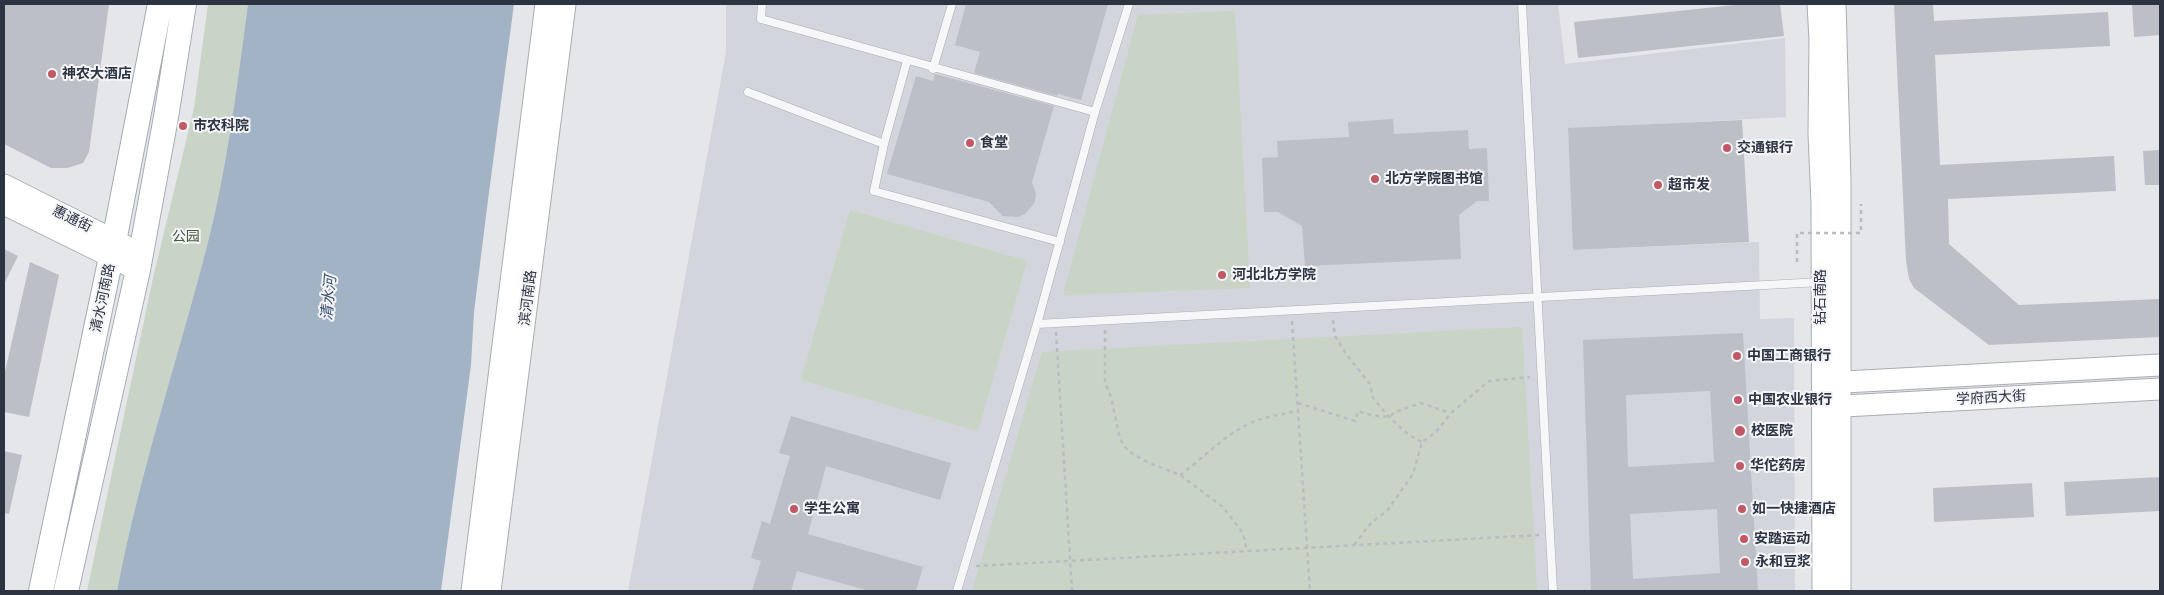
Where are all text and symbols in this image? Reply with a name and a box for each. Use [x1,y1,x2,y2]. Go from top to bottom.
place label: 神农大酒店 [62,66,132,82]
marker: 神农大酒店 [46,68,58,80]
place label: 市农科院 [193,118,249,134]
marker: 市农科院 [177,120,189,132]
place label: 食堂 [980,135,1008,151]
marker: 食堂 [964,137,976,149]
place label: 交通银行 [1737,140,1793,156]
marker: 交通银行 [1721,142,1733,154]
place label: 北方学院图书馆 [1385,171,1483,187]
marker: 北方学院图书馆 [1369,173,1381,185]
place label: 超市发 [1668,177,1710,193]
marker: 超市发 [1652,179,1664,191]
street label: 惠通街 [49,202,95,236]
park label: 公园 [172,229,200,245]
street label: 清水河南路 [88,262,118,334]
place label: 河北北方学院 [1232,267,1316,283]
street label: 滨河南路 [516,269,540,327]
marker: 河北北方学院 [1216,269,1228,281]
street label: 钻石南路 [1813,269,1829,325]
water label: 清水河 [318,275,340,321]
place label: 中国工商银行 [1747,348,1831,364]
marker: 中国工商银行 [1731,350,1743,362]
street label: 学府西大街 [1956,388,2026,408]
place label: 中国农业银行 [1748,392,1832,408]
marker: 中国农业银行 [1732,394,1744,406]
place label: 校医院 [1751,423,1793,439]
marker: 校医院 [1733,424,1747,438]
place label: 华佗药房 [1750,458,1806,474]
marker: 华佗药房 [1734,460,1746,472]
place label: 学生公寓 [804,501,860,517]
place label: 如一快捷酒店 [1752,501,1836,517]
marker: 学生公寓 [788,503,800,515]
marker: 如一快捷酒店 [1736,503,1748,515]
place label: 安踏运动 [1754,531,1810,547]
marker: 安踏运动 [1738,533,1750,545]
place label: 永和豆浆 [1755,554,1811,570]
marker: 永和豆浆 [1739,556,1751,568]

